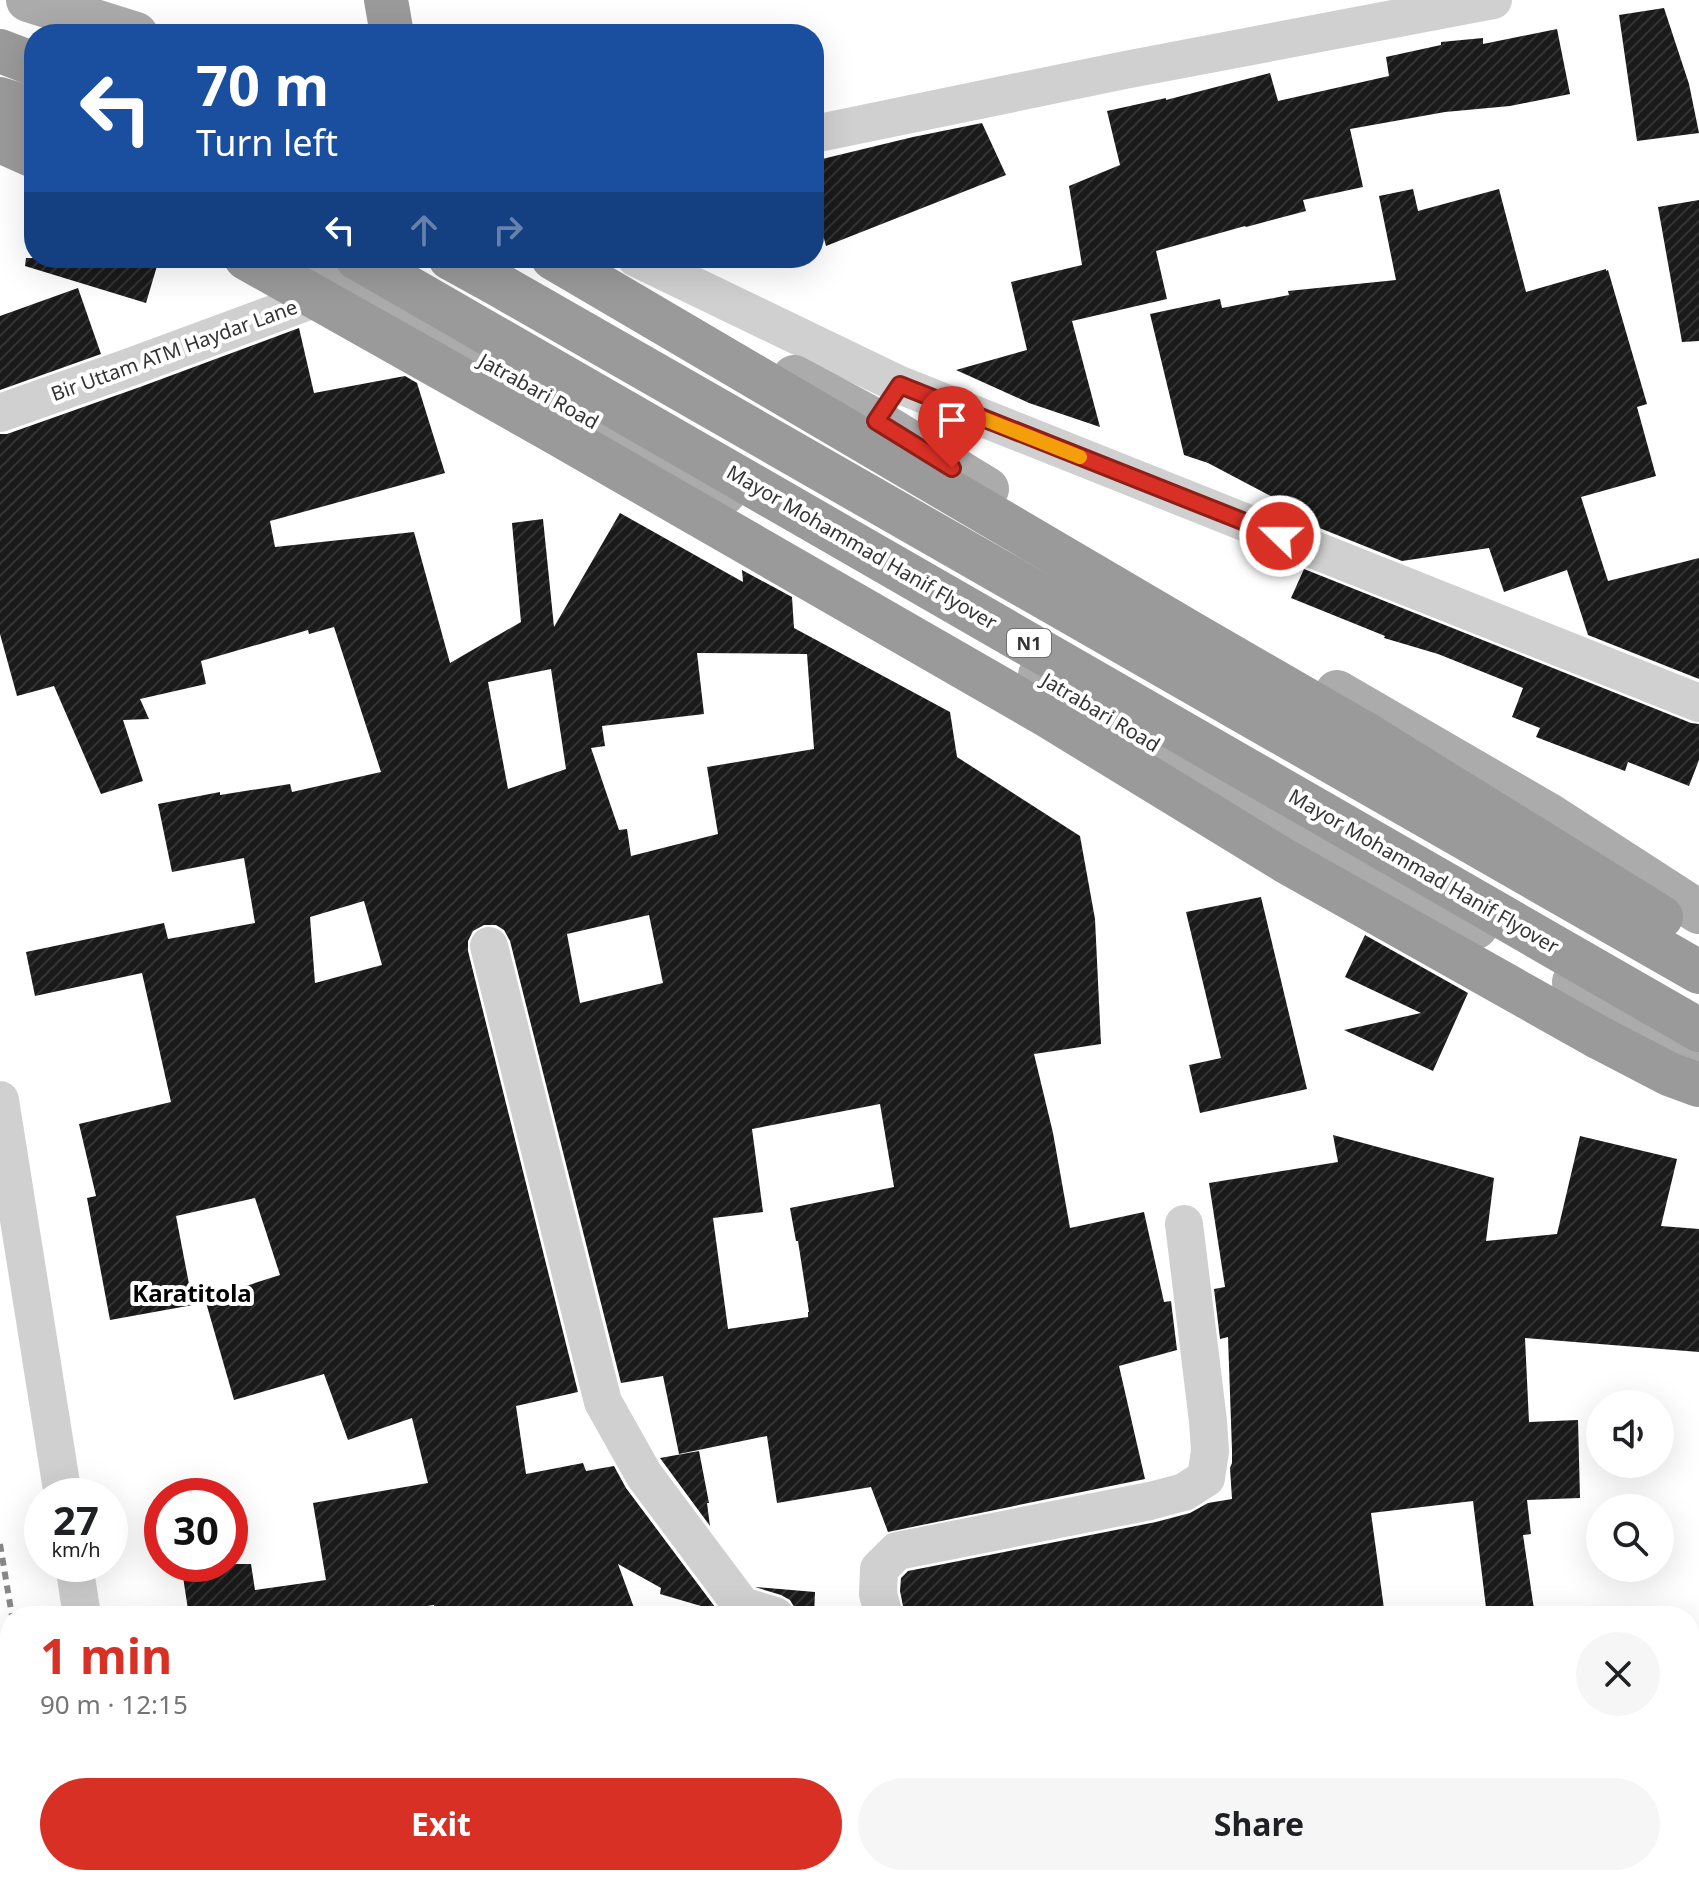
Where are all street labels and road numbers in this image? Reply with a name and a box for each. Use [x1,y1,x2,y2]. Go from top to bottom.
street label: Bir Uttam ATM Haydar Lane [47,293,301,407]
street label: Jatrabari Road [472,346,604,435]
street label: Mayor Mohammad Hanif Flyover [722,458,1002,636]
road number: N1 [1007,629,1051,657]
street label: Jatrabari Road [1035,665,1165,758]
street label: Mayor Mohammad Hanif Flyover [1284,782,1564,960]

